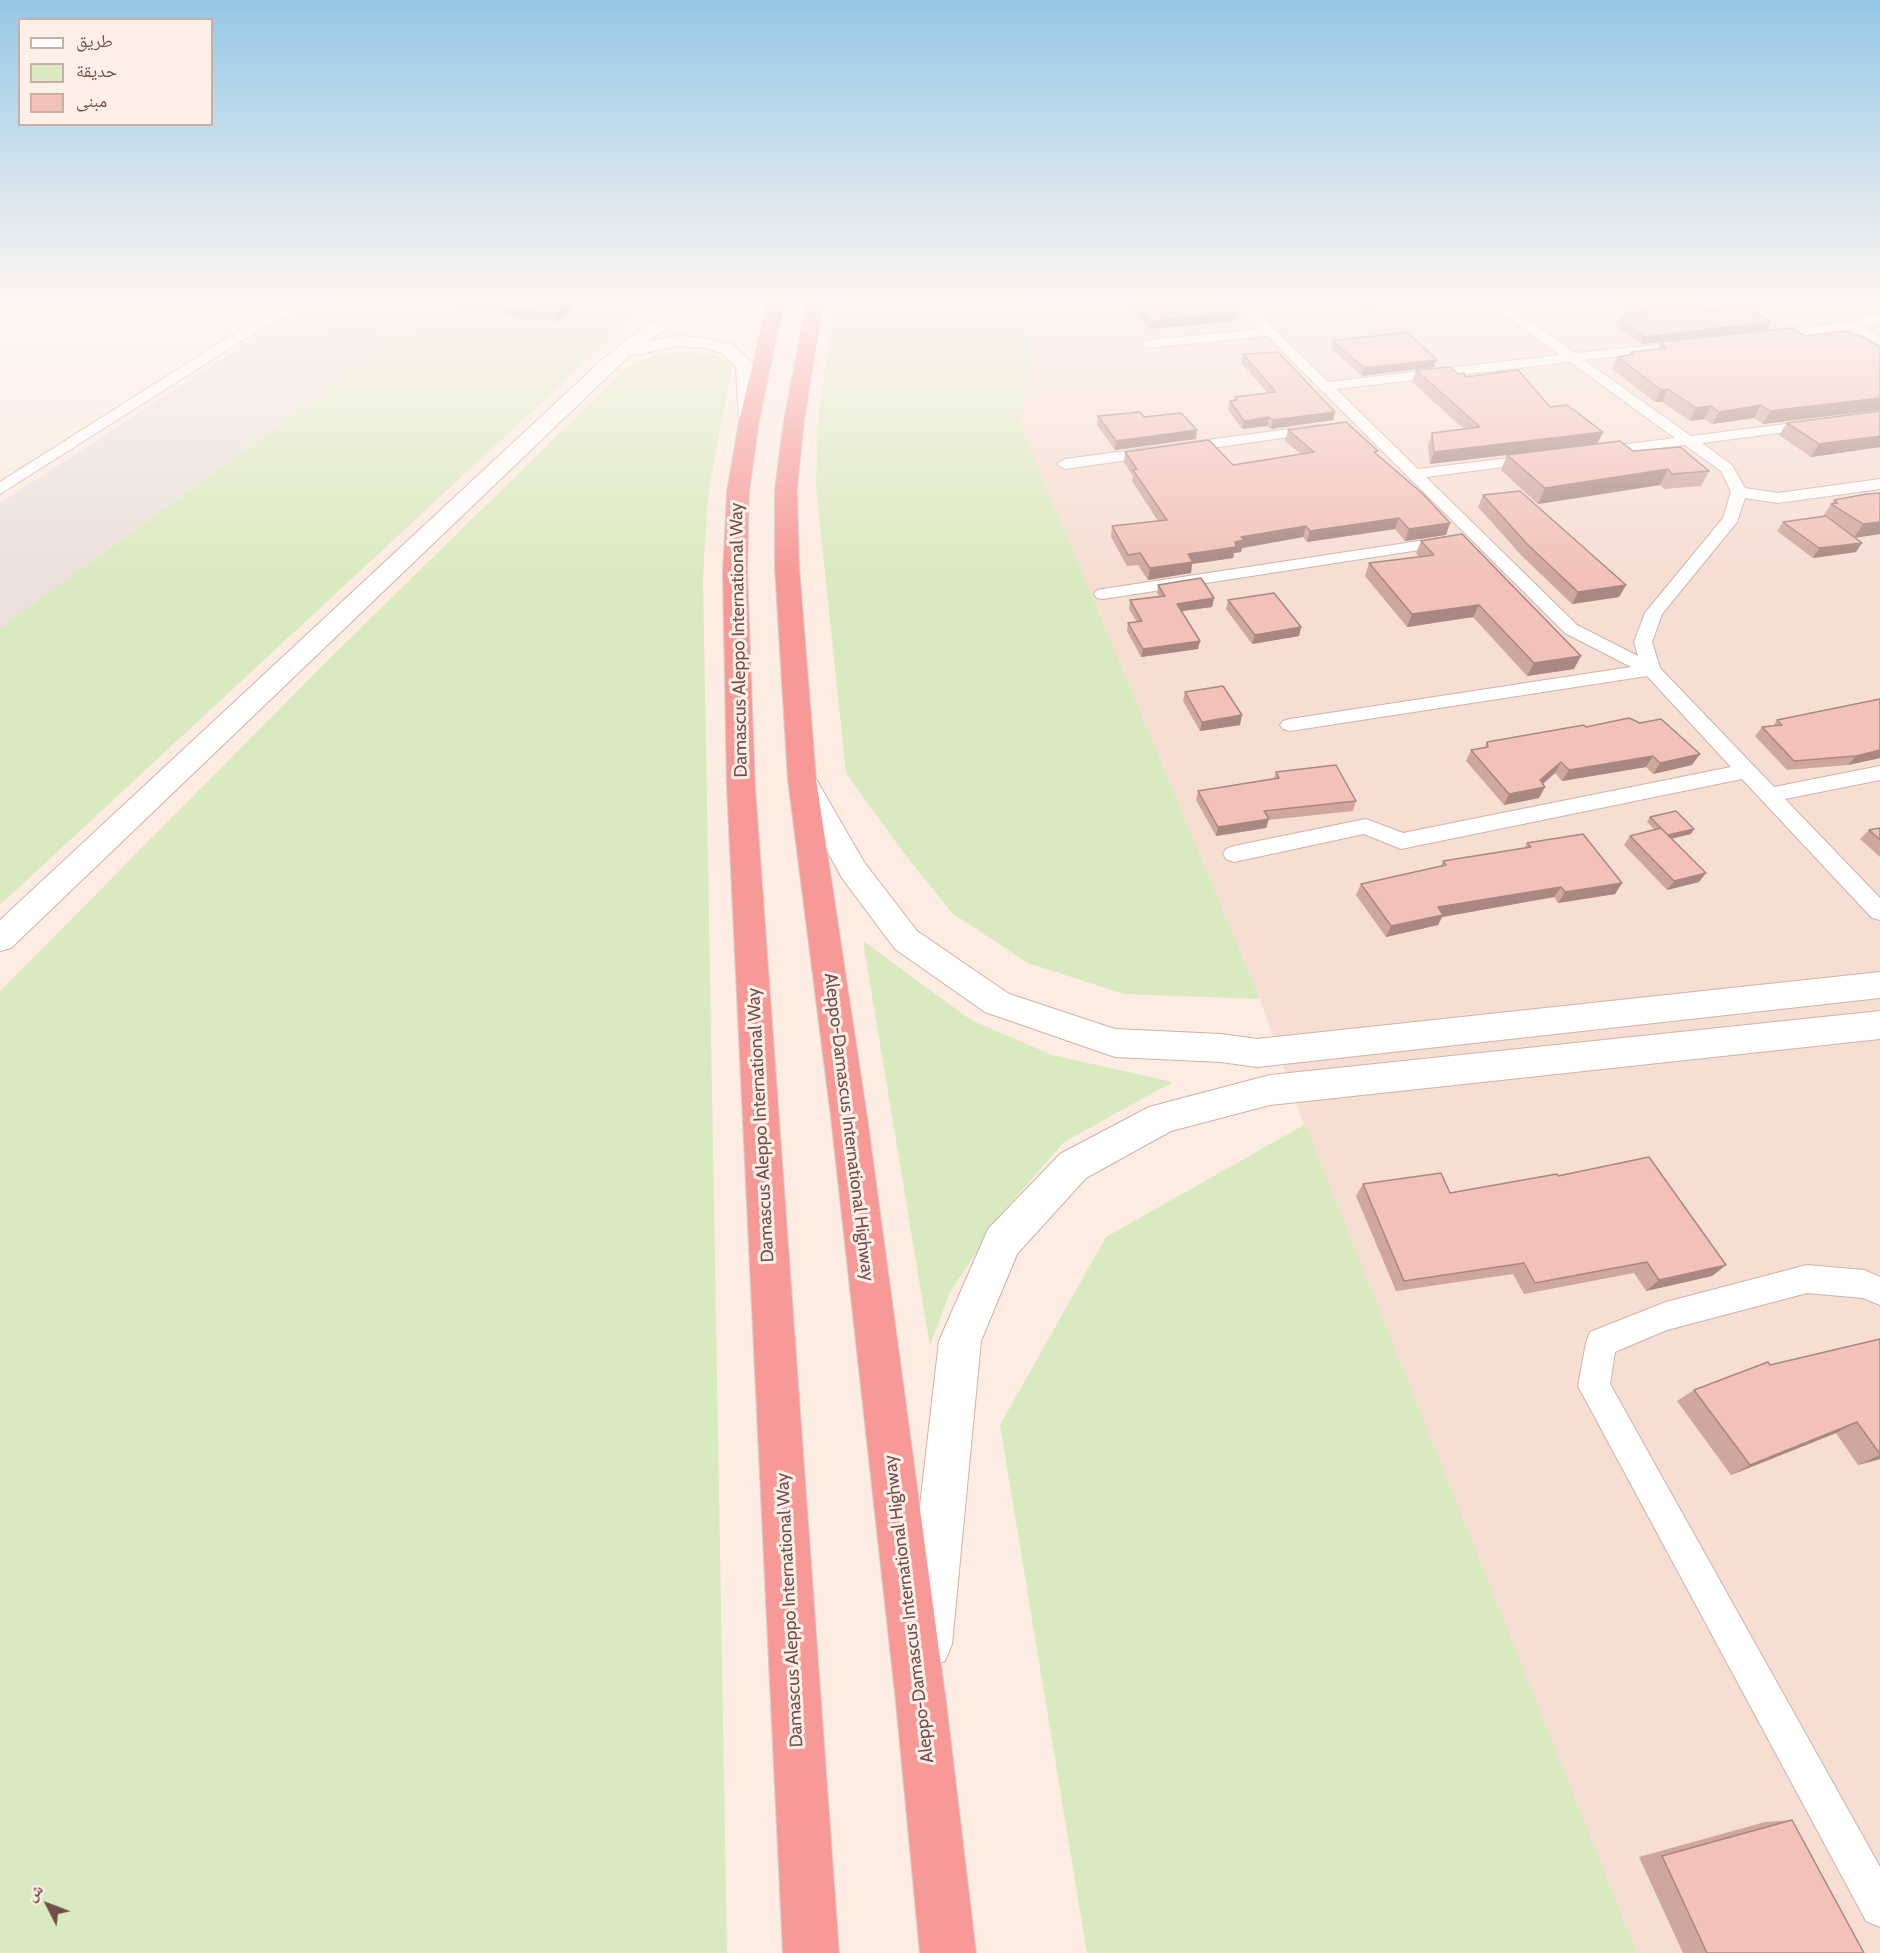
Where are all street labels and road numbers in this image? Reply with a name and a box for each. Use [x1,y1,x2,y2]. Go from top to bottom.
street label: Damascus Aleppo International Way [726,502,752,778]
street label: Aleppo-Damascus International Highway [819,972,879,1282]
street label: Damascus Aleppo International Way [743,987,779,1263]
street label: Aleppo-Damascus International Highway [879,1454,939,1764]
street label: Damascus Aleppo International Way [772,1472,808,1748]

